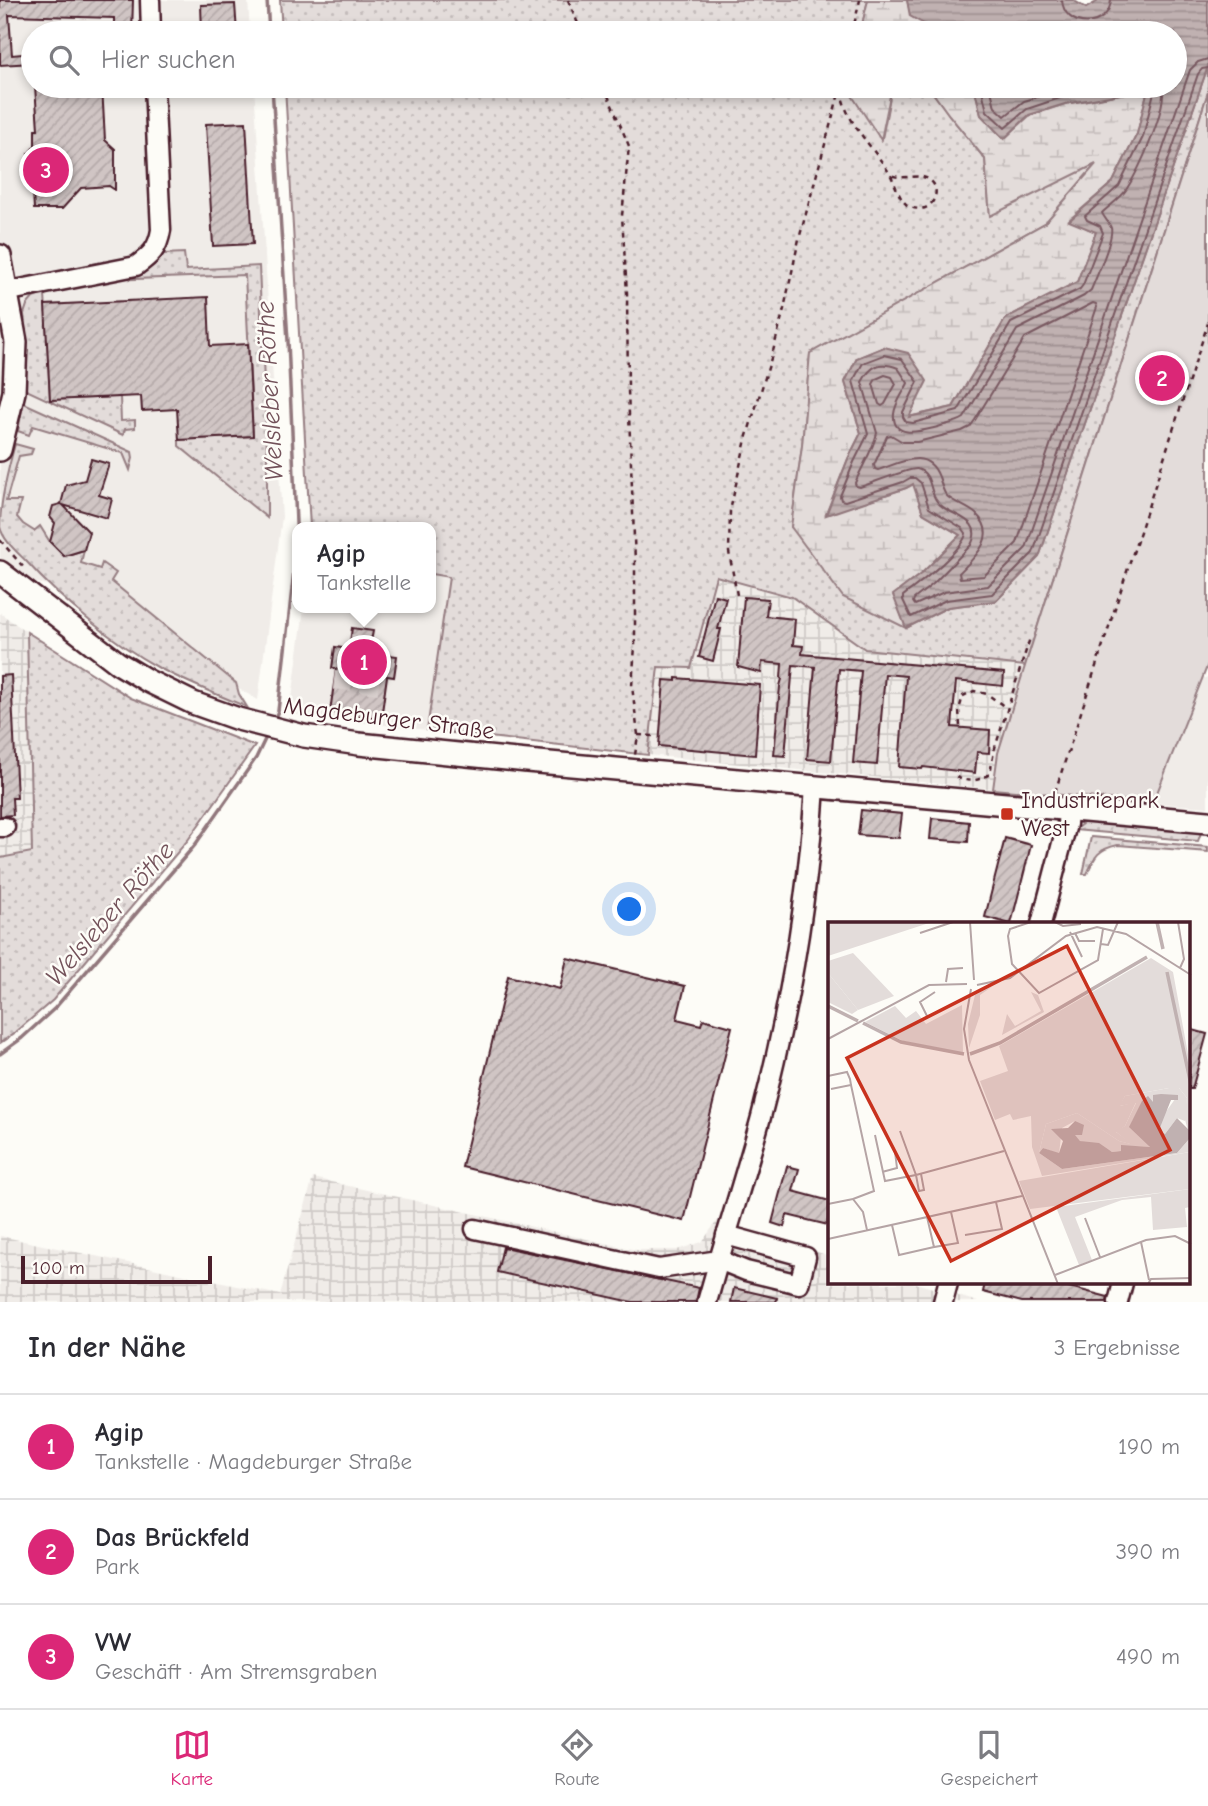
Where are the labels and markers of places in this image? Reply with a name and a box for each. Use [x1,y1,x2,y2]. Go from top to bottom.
pin: 3 [23,144,69,196]
pin: 2 [1139,352,1185,404]
pin: 1 [341,636,387,688]
place label: Industriepark West [1021,786,1159,842]
marker: Industriepark West [999,806,1015,822]

